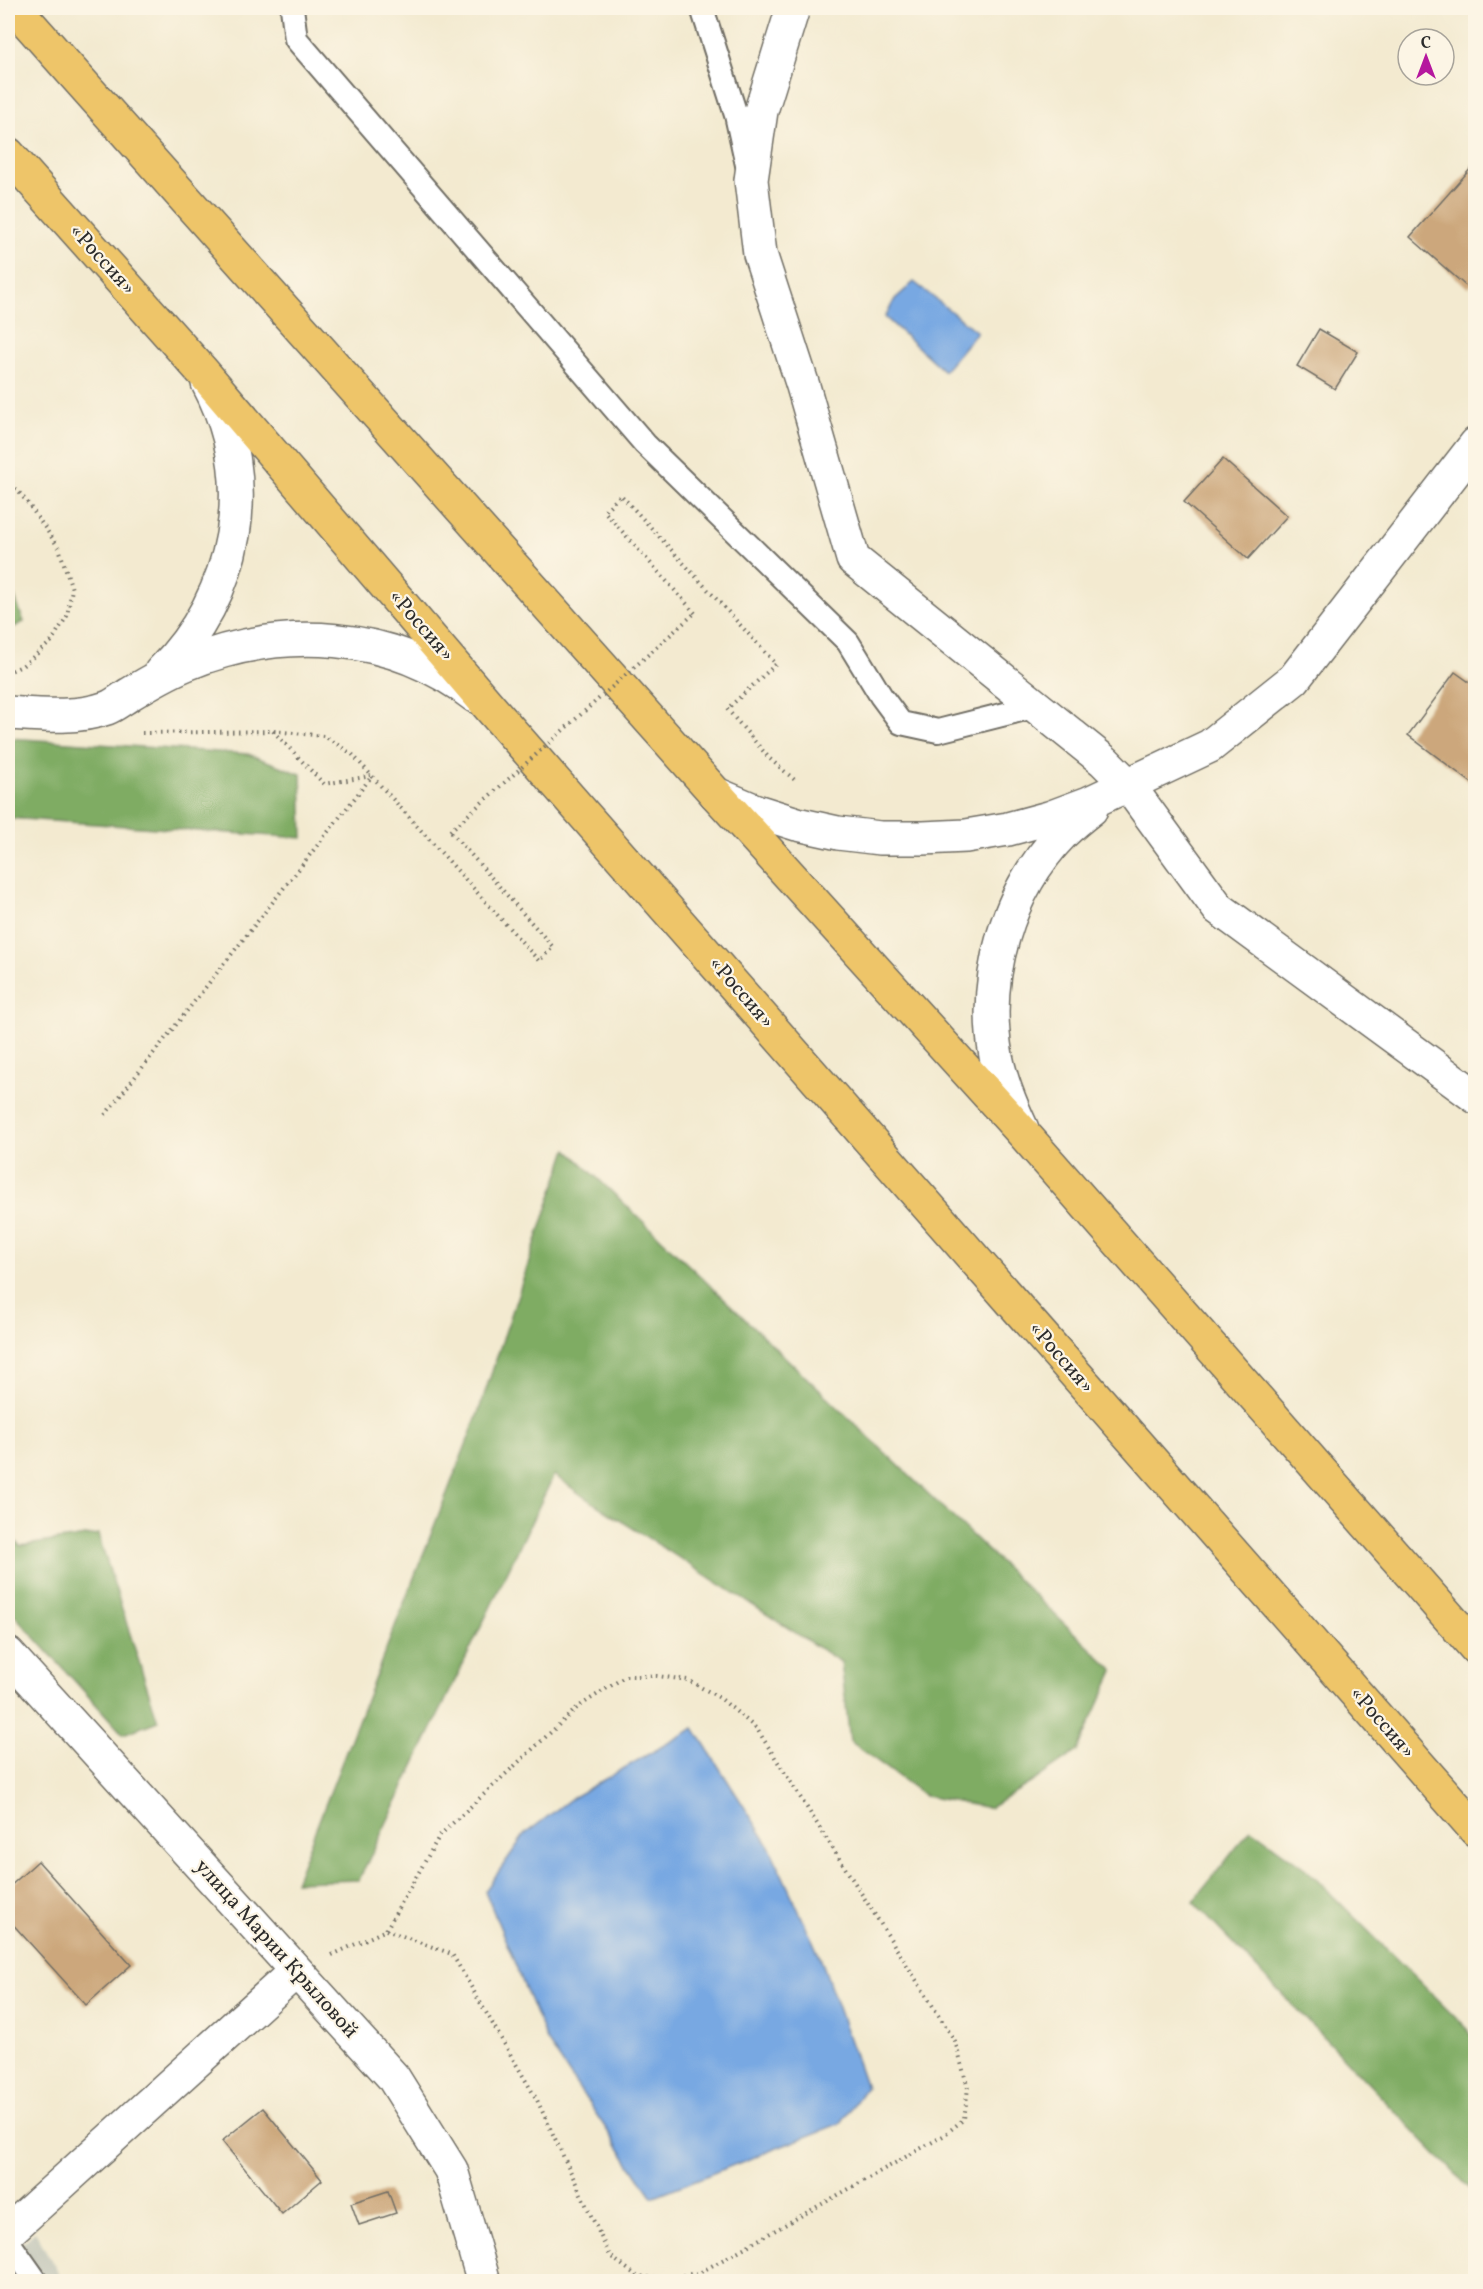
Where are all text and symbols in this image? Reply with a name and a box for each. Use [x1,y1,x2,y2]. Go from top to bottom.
north arrow [1396,27,1456,87]
text: С [1421,33,1431,55]
street label: «Россия» [62,218,142,302]
street label: «Россия» [382,584,460,668]
street label: «Россия» [702,951,780,1035]
street label: «Россия» [1022,1316,1100,1400]
street label: «Россия» [1343,1681,1421,1765]
street label: улица Марии Крыловой [188,1853,365,2045]

